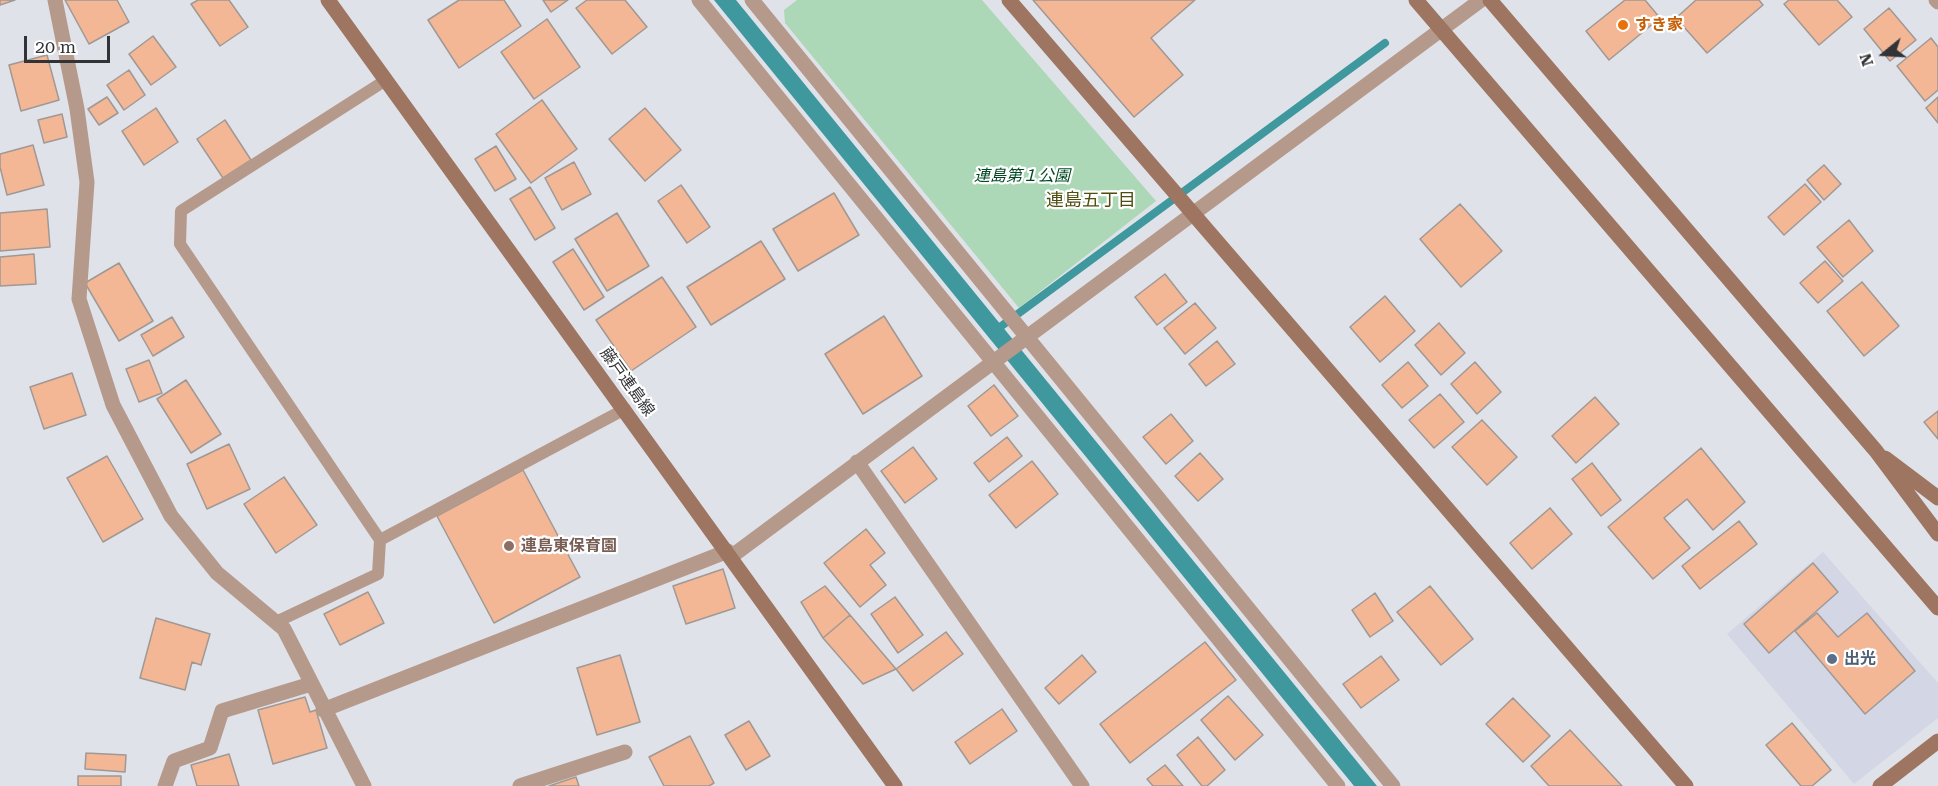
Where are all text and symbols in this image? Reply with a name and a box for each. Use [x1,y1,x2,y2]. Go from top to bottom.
place label: すき家 [1635,15,1683,35]
marker: すき家 [1616,18,1630,32]
scale bar [27,24,112,62]
north arrow [1854,24,1914,84]
text: 20 m [35,36,76,57]
text: N [1855,51,1877,69]
park label: 連島第１公園 [974,166,1070,186]
district label: 連島五丁目 [1046,190,1136,212]
street label: 藤戸連島線 [596,344,658,420]
place label: 連島東保育園 [521,536,617,556]
marker: 連島東保育園 [502,539,516,553]
place label: 出光 [1844,649,1876,669]
marker: 出光 [1825,652,1839,666]

